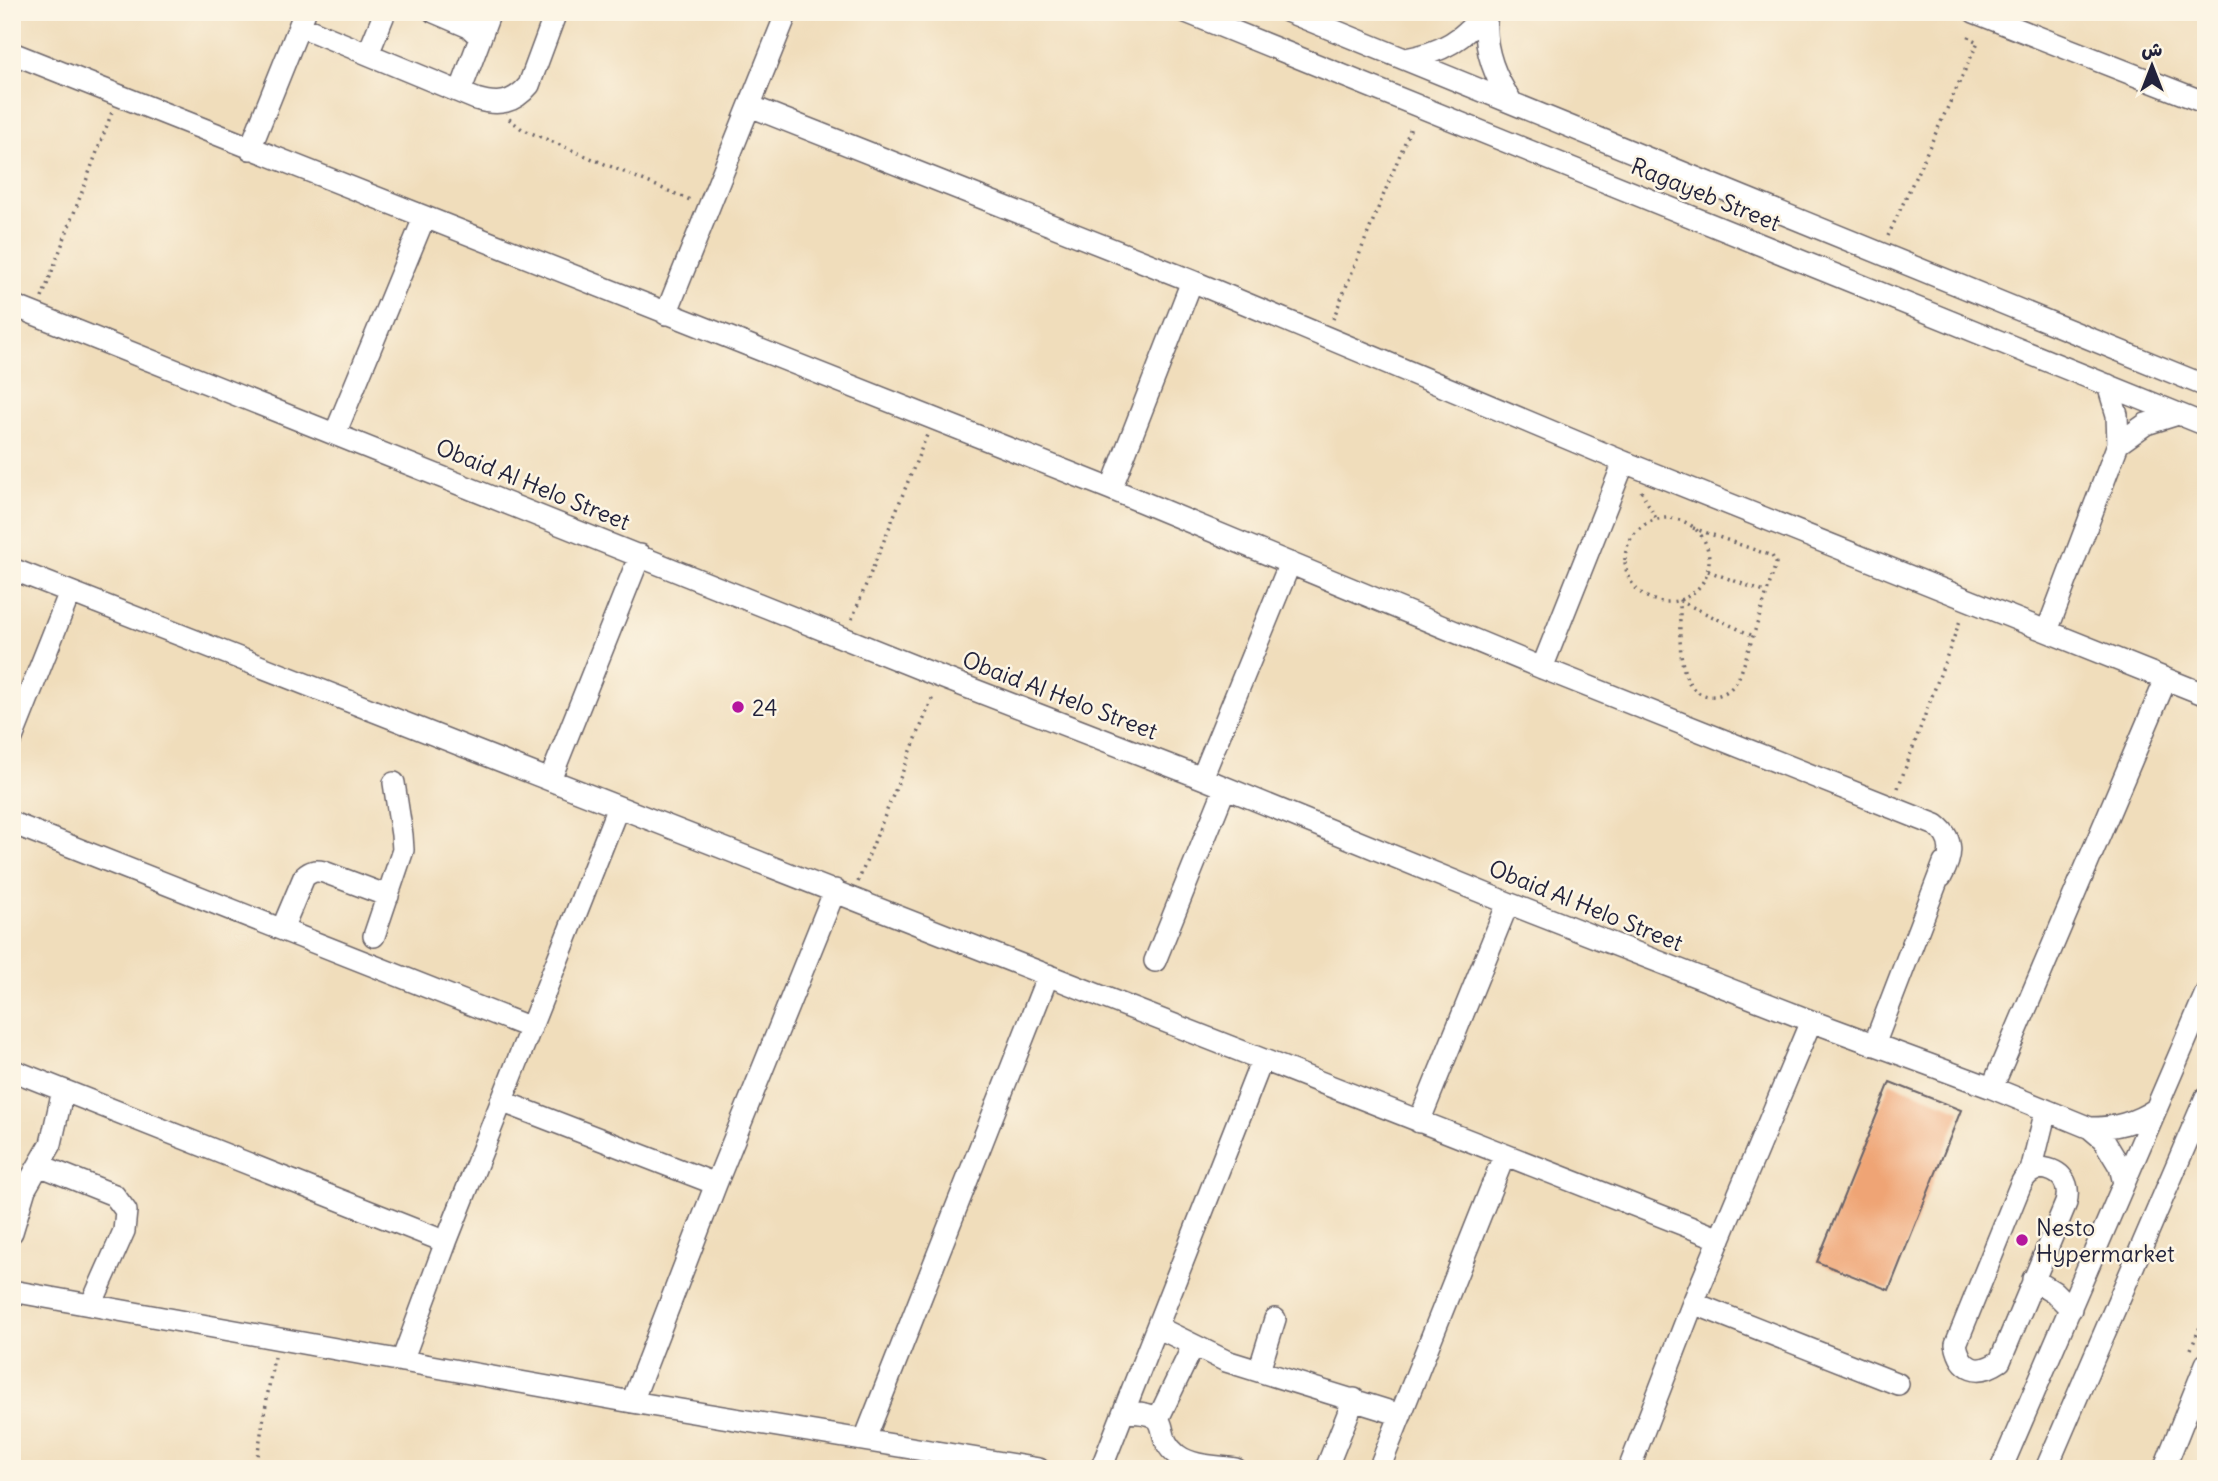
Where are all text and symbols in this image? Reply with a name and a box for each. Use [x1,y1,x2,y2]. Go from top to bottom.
north arrow [2116,32,2186,102]
text: ش [2142,37,2163,61]
street label: Ragayeb Street [1627,151,1785,237]
street label: Obaid Al Helo Street [432,432,635,536]
street label: Obaid Al Helo Street [958,644,1162,746]
place label: 24 [752,693,778,722]
marker: 24 [730,699,746,715]
street label: Obaid Al Helo Street [1485,853,1688,957]
place label: Nesto Hypermarket [2036,1213,2175,1268]
marker: Nesto Hypermarket [2014,1232,2030,1248]

